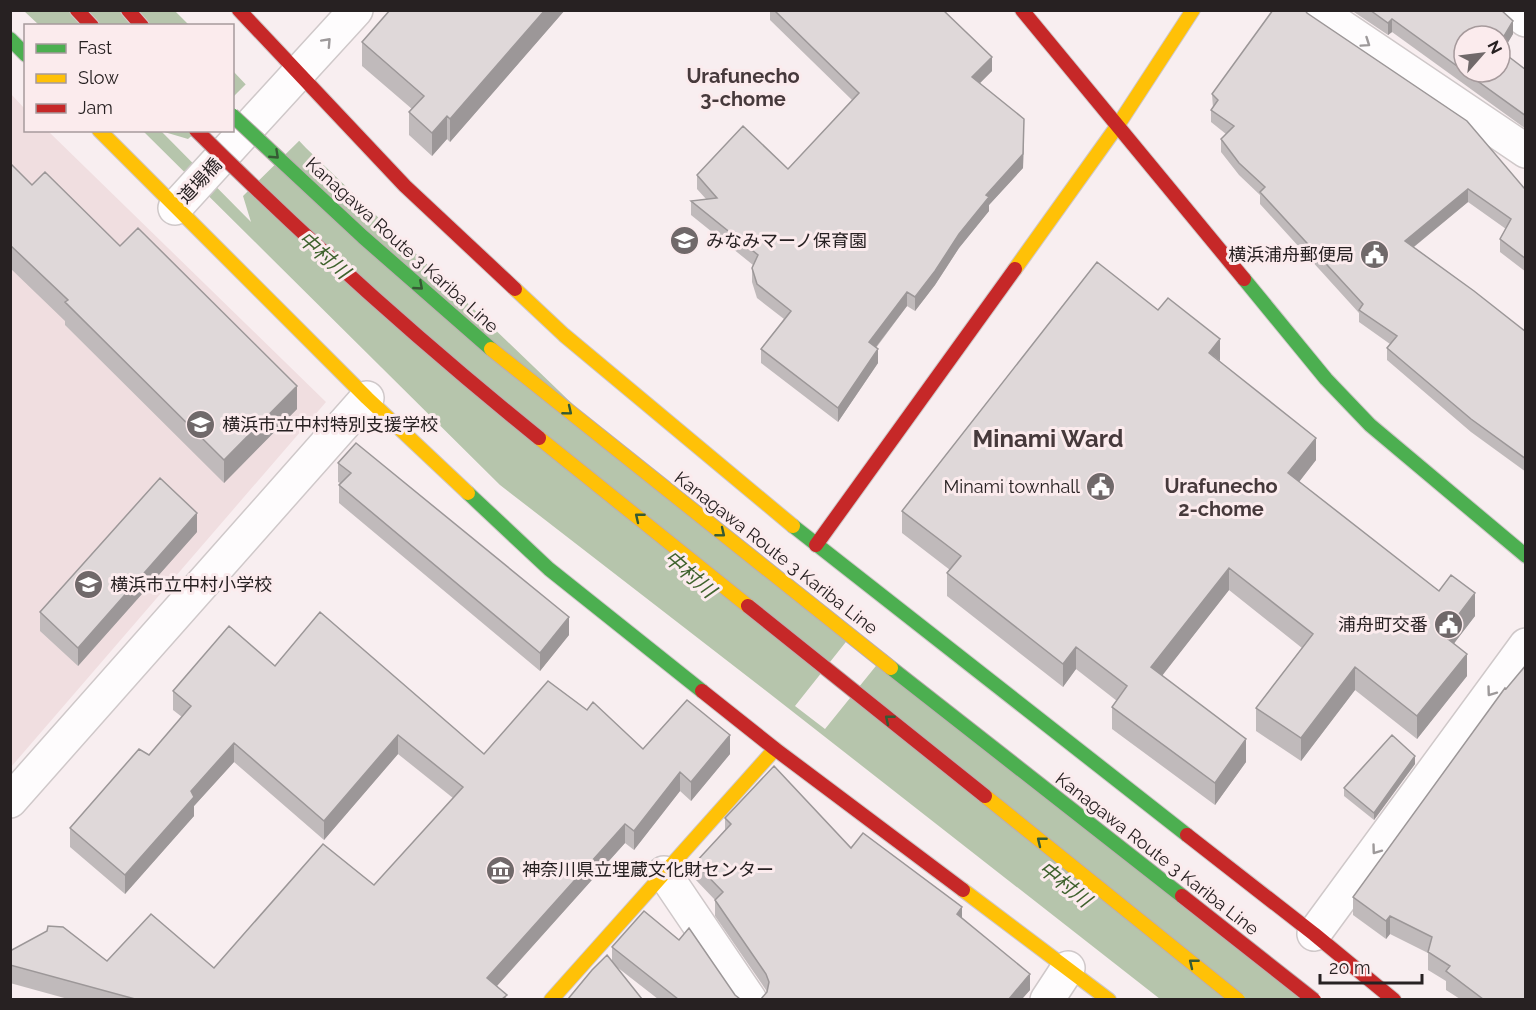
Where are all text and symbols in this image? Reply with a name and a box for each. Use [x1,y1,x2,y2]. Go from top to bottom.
legend [24,24,234,132]
north arrow [1452,24,1512,84]
one-way arrow [1359,36,1370,47]
text: Fast [78,37,112,58]
text: N [1484,37,1506,57]
one-way arrow [320,39,331,49]
district label: Urafunecho 3-chome [686,64,800,111]
text: Slow [78,67,119,88]
text: Jam [78,97,113,118]
one-way arrow [268,148,278,159]
street label: Kanagawa Route 3 Kariba Line [302,153,503,337]
street label: 道場橋 [174,154,226,208]
school or university icon: みなみマーノ保育園 [669,225,701,257]
water label: 中村川 [293,226,356,285]
place label: みなみマーノ保育園 [706,230,867,251]
public building icon: 横浜浦舟郵便局 [1359,239,1391,271]
place label: 横浜浦舟郵便局 [1228,244,1354,265]
one-way arrow [412,279,423,290]
one-way arrow [562,404,573,415]
school or university icon: 横浜市立中村特別支援学校 [185,409,217,441]
place label: 横浜市立中村特別支援学校 [222,414,438,435]
district label: Minami Ward [973,424,1123,453]
street label: Kanagawa Route 3 Kariba Line [671,467,882,639]
public building icon: Minami townhall [1085,471,1117,503]
district label: Urafunecho 2-chome [1164,474,1278,521]
place label: Minami townhall [943,476,1080,497]
one-way arrow [634,514,645,525]
one-way arrow [714,526,725,537]
water label: 中村川 [659,545,722,604]
school or university icon: 横浜市立中村小学校 [73,569,105,601]
place label: 横浜市立中村小学校 [110,574,272,595]
public building icon: 浦舟町交番 [1433,609,1465,641]
place label: 浦舟町交番 [1338,614,1428,635]
one-way arrow [1487,686,1498,697]
one-way arrow [885,715,896,726]
street label: Kanagawa Route 3 Kariba Line [1052,768,1263,940]
one-way arrow [1037,837,1048,848]
one-way arrow [1372,844,1383,855]
museum icon: 神奈川県立埋蔵文化財センター [485,854,517,886]
water label: 中村川 [1034,856,1098,913]
place label: 神奈川県立埋蔵文化財センター [522,859,774,880]
scale bar [1320,947,1422,985]
text: 20 m [1329,957,1371,978]
one-way arrow [1189,959,1200,970]

